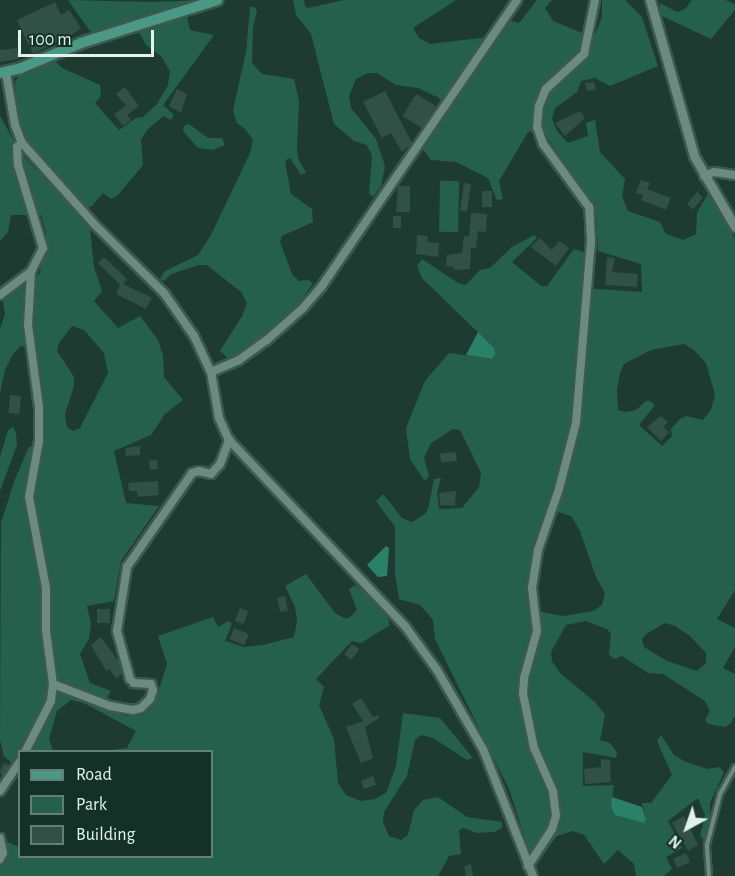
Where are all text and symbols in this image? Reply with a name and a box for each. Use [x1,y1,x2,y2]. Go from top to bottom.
scale bar [21,18,158,56]
text: 100 m [29,31,72,49]
legend [18,750,213,858]
text: Road [76,766,112,784]
text: Park [76,796,107,814]
north arrow [657,798,717,858]
text: Building [76,826,135,844]
text: N [666,832,685,851]

